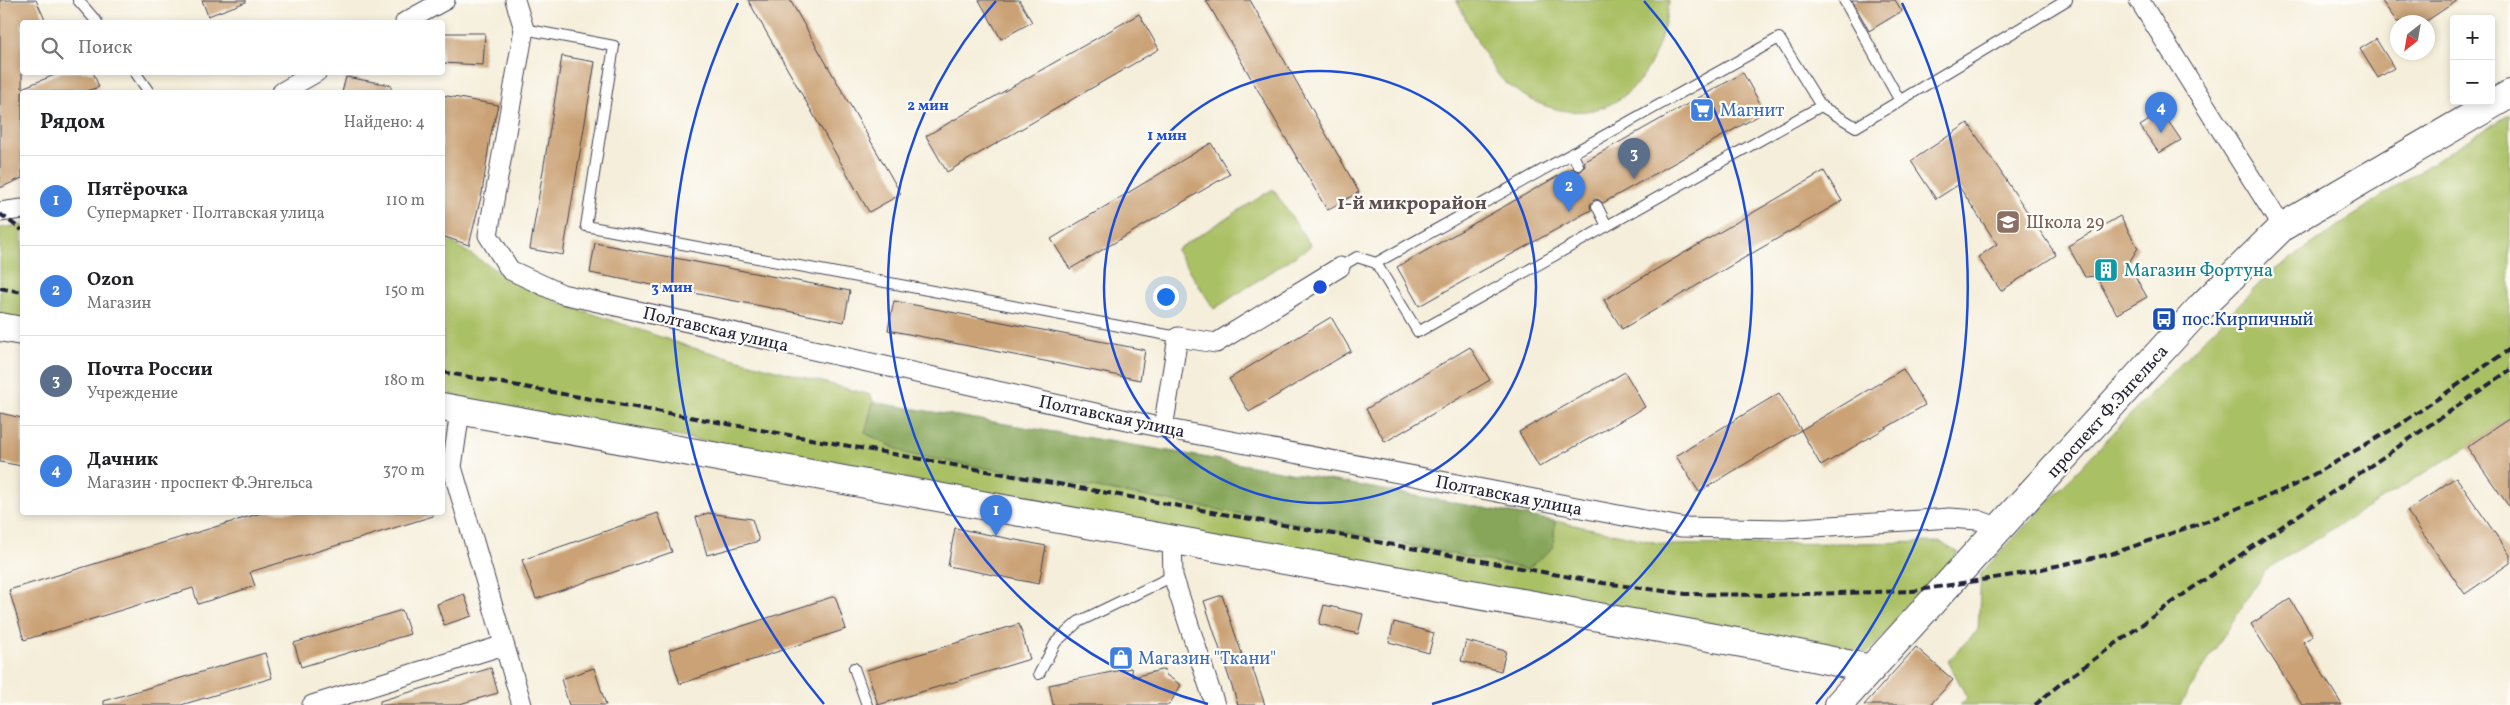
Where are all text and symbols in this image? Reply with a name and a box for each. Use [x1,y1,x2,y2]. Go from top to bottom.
north arrow [2390,15,2435,60]
map controls [2450,15,2495,105]
button: + [2450,15,2495,60]
search box [20,20,445,75]
icon: search [38,34,66,62]
text: Поиск [78,35,132,61]
button: − [2450,60,2495,105]
pin: 4 [2145,92,2177,133]
text: 2 мин [907,96,949,117]
supermarket icon: Магнит [1689,97,1715,123]
place label: Магнит [1720,99,1784,124]
text: Рядом [40,108,105,137]
text: Найдено: 4 [344,112,425,134]
text: 1 мин [1147,126,1187,147]
pin: 3 [1618,138,1650,179]
pin: 2 [1553,171,1585,212]
text: Пятёрочка [87,177,188,203]
text: 1 [53,190,59,212]
text: 110 m [386,190,425,212]
district label: 1-й микрорайон [1337,191,1487,217]
text: Супермаркет · Полтавская улица [87,203,325,225]
school or university icon: Школа 29 [1995,209,2021,235]
place label: Школа 29 [2026,211,2104,236]
building icon: Магазин Фортуна [2093,257,2119,283]
place label: Магазин Фортуна [2124,259,2273,284]
text: Ozon [87,267,134,293]
text: 3 мин [651,278,693,299]
centre of rings [1311,278,1329,296]
text: 2 [52,280,60,302]
text: 150 m [384,280,425,302]
your location [1153,284,1179,310]
text: Магазин [87,293,151,315]
street label: Полтавская улица [640,302,791,359]
bus stop icon: пос.Кирпичный [2151,306,2177,332]
place label: пос.Кирпичный [2182,308,2314,333]
street label: проспект Ф.Энгельса [2042,340,2175,484]
text: Почта России [87,357,213,383]
text: 3 [52,370,60,392]
text: 180 m [384,370,425,392]
text: Учреждение [87,383,178,405]
street label: Полтавская улица [1036,390,1187,445]
text: Дачник [87,447,158,473]
text: 4 [51,460,61,482]
text: 370 m [383,460,425,482]
street label: Полтавская улица [1433,470,1584,523]
text: Магазин · проспект Ф.Энгельса [87,473,313,495]
pin: 1 [980,495,1012,536]
shop icon: Магазин "Ткани" [1108,645,1134,671]
place label: Магазин "Ткани" [1138,647,1276,672]

